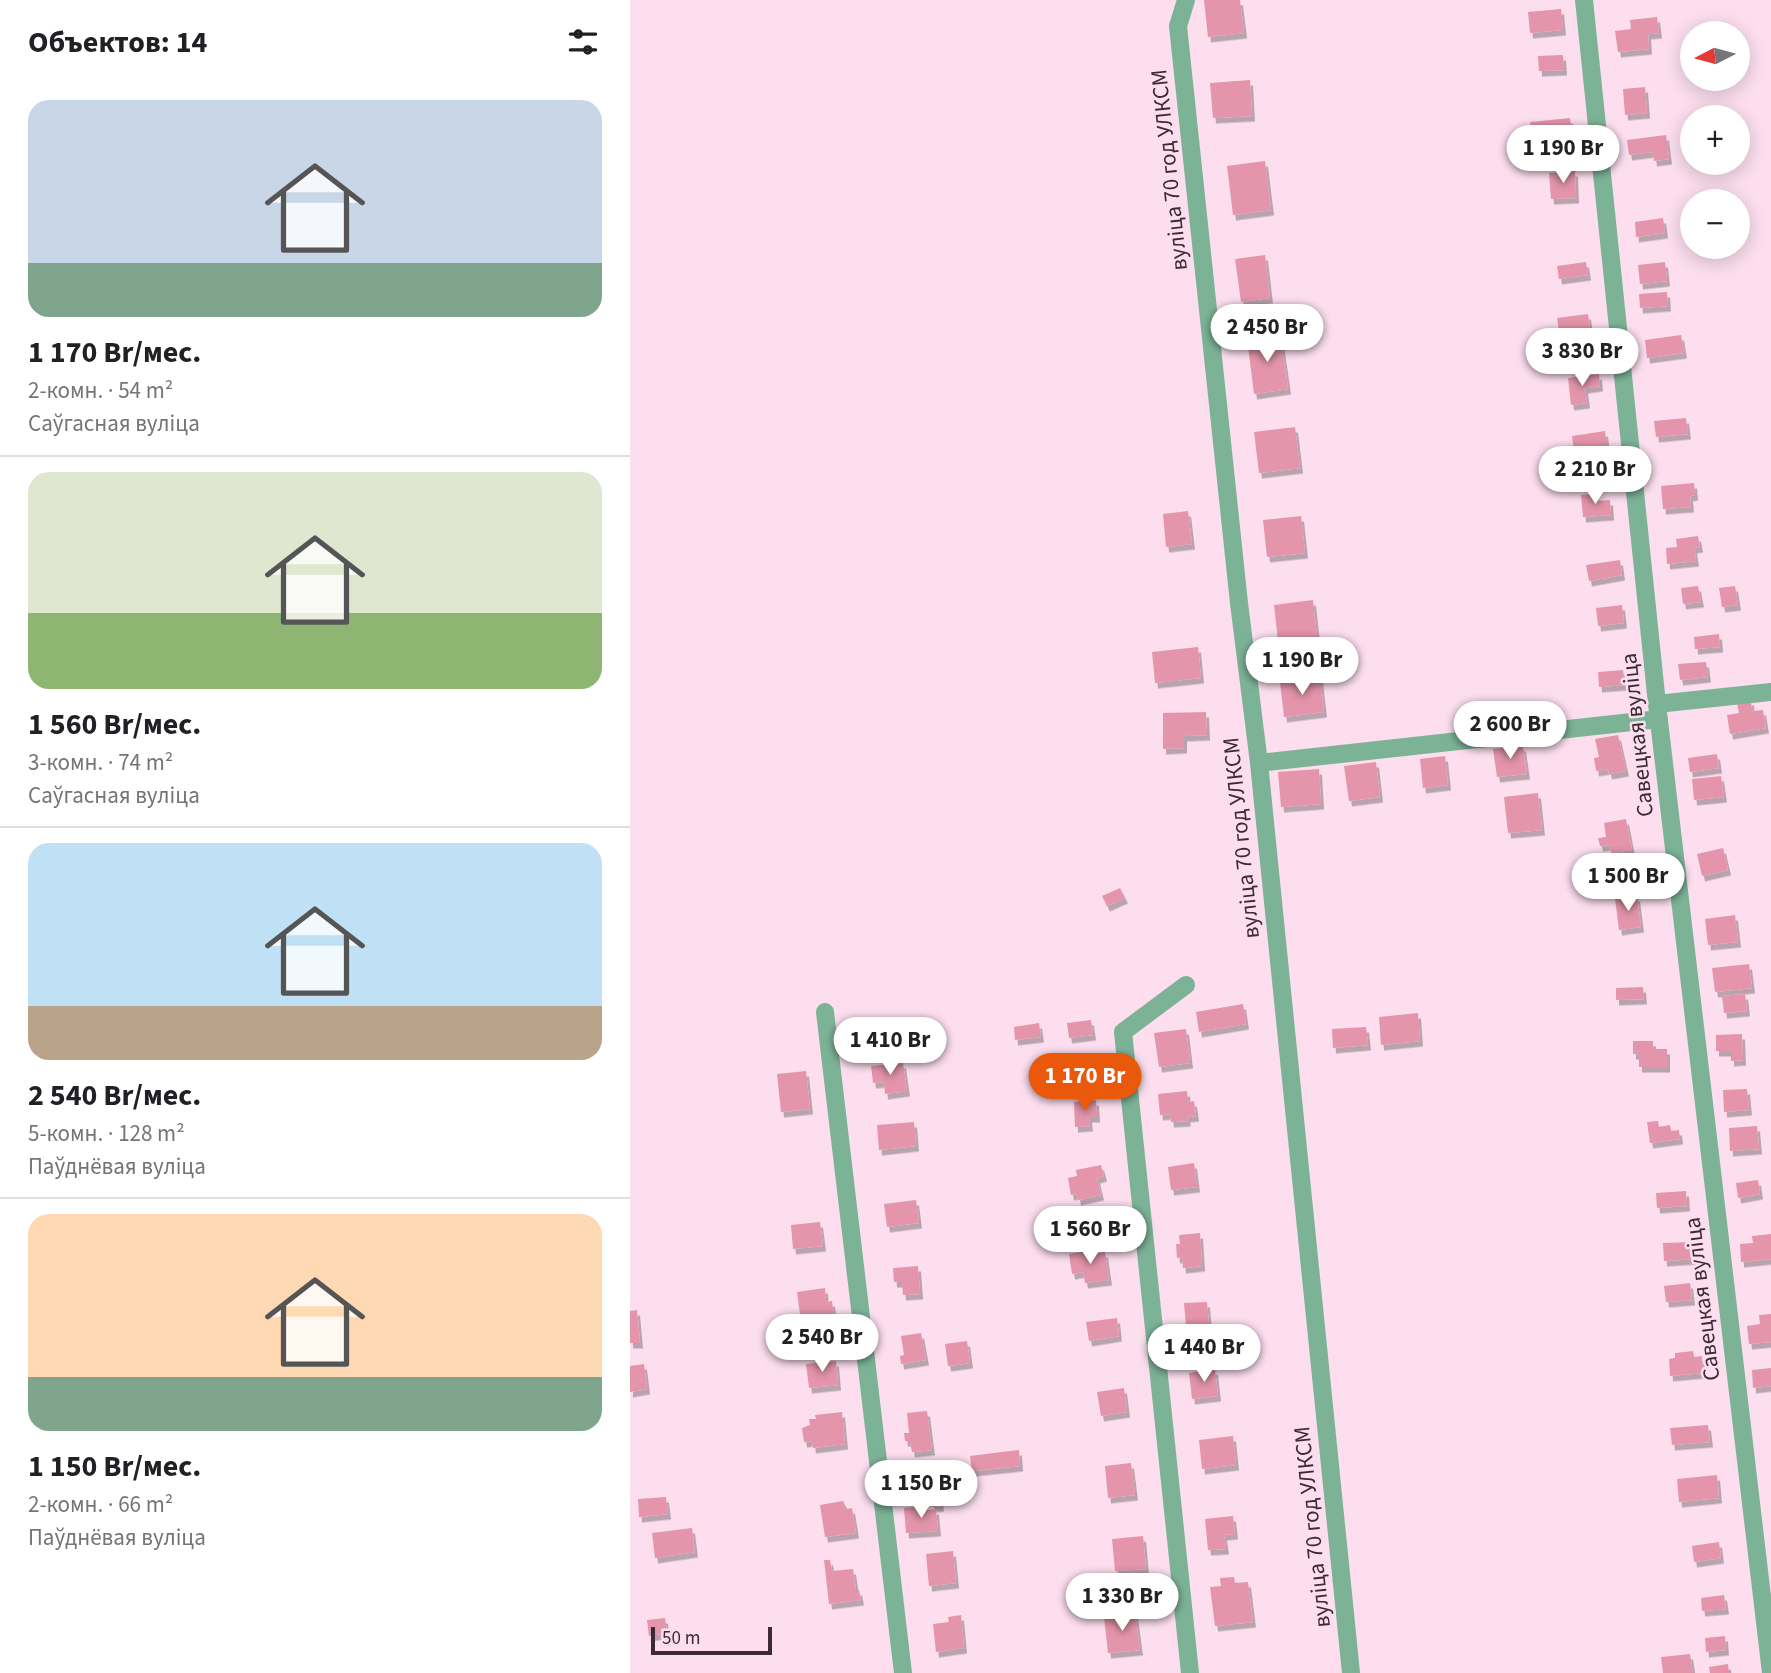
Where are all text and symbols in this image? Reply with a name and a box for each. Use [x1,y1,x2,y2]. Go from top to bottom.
text: Объектов: 14 [28,21,207,64]
north arrow [1680,21,1750,91]
map controls [1680,21,1750,259]
icon: filters [564,23,602,61]
street label: вуліца 70 год УЛКСМ [1142,68,1196,272]
button: + [1680,105,1750,175]
pin: 1 190 Br [1491,125,1635,185]
text: 1 190 Br [1523,131,1603,164]
icon: home [252,145,378,271]
button: − [1680,189,1750,259]
pin: 2 450 Br [1195,304,1339,364]
text: 2 450 Br [1227,310,1307,343]
pin: 3 830 Br [1510,328,1654,388]
text: 1 170 Br/мес. [28,331,201,374]
text: 3 830 Br [1542,334,1622,367]
text: 2-комн. · 54 m² [28,374,173,407]
text: Саўгасная вуліца [28,407,200,440]
pin: 2 210 Br [1523,447,1667,506]
text: 2 210 Br [1555,452,1635,485]
icon: home [252,517,378,643]
pin: 1 190 Br [1230,638,1374,697]
text: 1 190 Br [1262,643,1342,676]
street label: Савецкая вуліца [1612,652,1662,818]
pin: 2 600 Br [1438,702,1582,761]
text: 1 560 Br/мес. [28,703,201,746]
text: 2 600 Br [1470,707,1550,740]
street label: вуліца 70 год УЛКСМ [1214,736,1268,940]
text: 3-комн. · 74 m² [28,746,173,779]
text: Саўгасная вуліца [28,779,200,812]
pin: 1 500 Br [1556,853,1700,913]
text: 1 500 Br [1588,859,1668,892]
icon: home [252,888,378,1014]
pin: 1 410 Br [818,1018,962,1077]
text: 1 410 Br [850,1023,930,1056]
pin: 1 170 Br [1013,1054,1157,1113]
text: 1 170 Br [1045,1059,1125,1092]
text: 2 540 Br/мес. [28,1074,201,1117]
text: 5-комн. · 128 m² [28,1117,185,1150]
text: Паўднёвая вуліца [28,1150,206,1183]
pin: 1 560 Br [1018,1206,1162,1266]
text: 1 560 Br [1050,1212,1130,1245]
street label: Савецкая вуліца [1676,1215,1728,1383]
icon: home [252,1259,378,1385]
pin: 2 540 Br [750,1314,894,1374]
text: 2 540 Br [782,1320,862,1353]
pin: 1 440 Br [1132,1324,1276,1384]
text: 1 440 Br [1164,1330,1244,1363]
street label: вуліца 70 год УЛКСМ [1285,1425,1339,1629]
text: 1 150 Br/мес. [28,1445,201,1488]
pin: 1 150 Br [849,1460,993,1520]
text: 1 150 Br [881,1466,961,1499]
text: 2-комн. · 66 m² [28,1488,173,1521]
text: Паўднёвая вуліца [28,1521,206,1554]
pin: 1 330 Br [1050,1574,1194,1633]
text: 1 330 Br [1082,1579,1162,1612]
scale bar [651,1624,772,1656]
text: 50 m [662,1625,700,1652]

